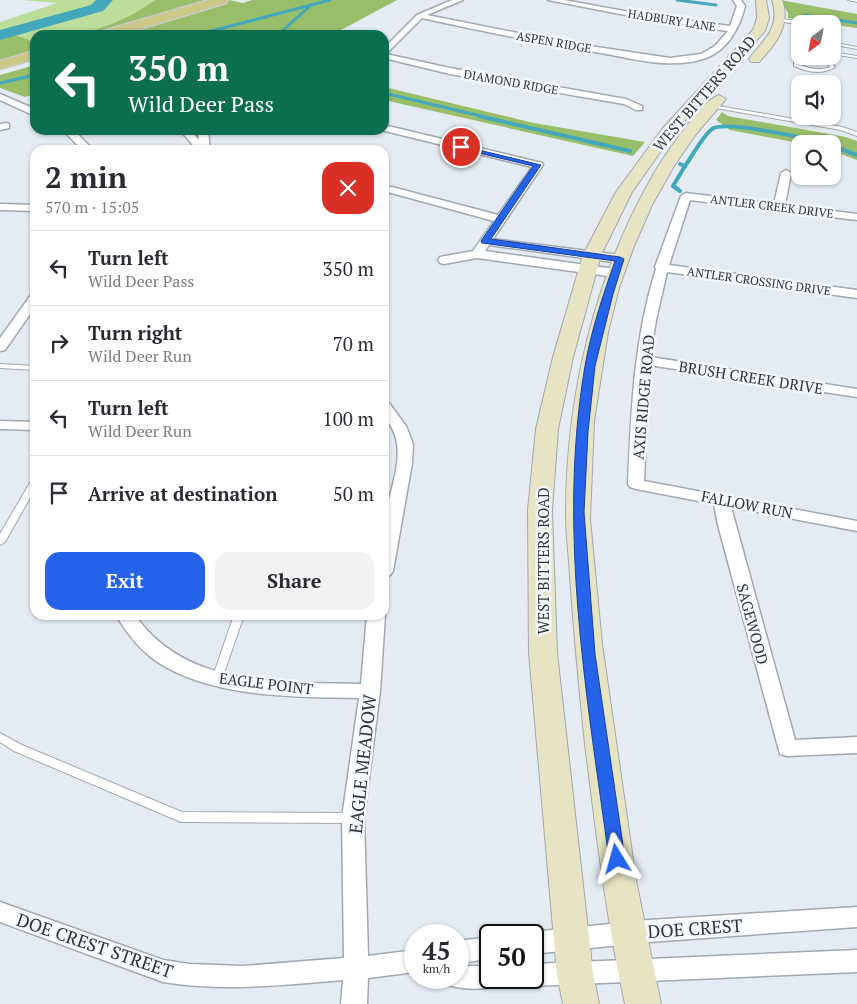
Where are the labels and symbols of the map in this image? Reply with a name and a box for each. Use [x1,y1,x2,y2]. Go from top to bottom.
street label: HADBURY LANE [627,6,717,34]
north arrow [791,15,841,65]
street label: ASPEN RIDGE [515,28,593,56]
street label: WEST BITTERS ROAD [648,31,760,155]
street label: DIAMOND RIDGE [462,66,560,98]
pin [440,126,482,168]
street label: ANTLER CREEK DRIVE [709,191,835,221]
street label: ANTLER CROSSING DRIVE [686,263,832,299]
street label: AXIS RIDGE ROAD [628,334,658,460]
street label: BRUSH CREEK DRIVE [677,356,825,398]
street label: FALLOW RUN [700,485,794,523]
street label: WEST BITTERS ROAD [533,487,553,635]
street label: SAGEWOOD [733,581,773,667]
street label: EAGLE POINT [218,667,314,699]
street label: EAGLE MEADOW [343,693,381,835]
position arrow [590,832,642,884]
street label: DOE CREST STREET [14,907,176,983]
street label: DOE CREST [647,913,743,943]
speed limit sign: 50 [479,924,544,989]

